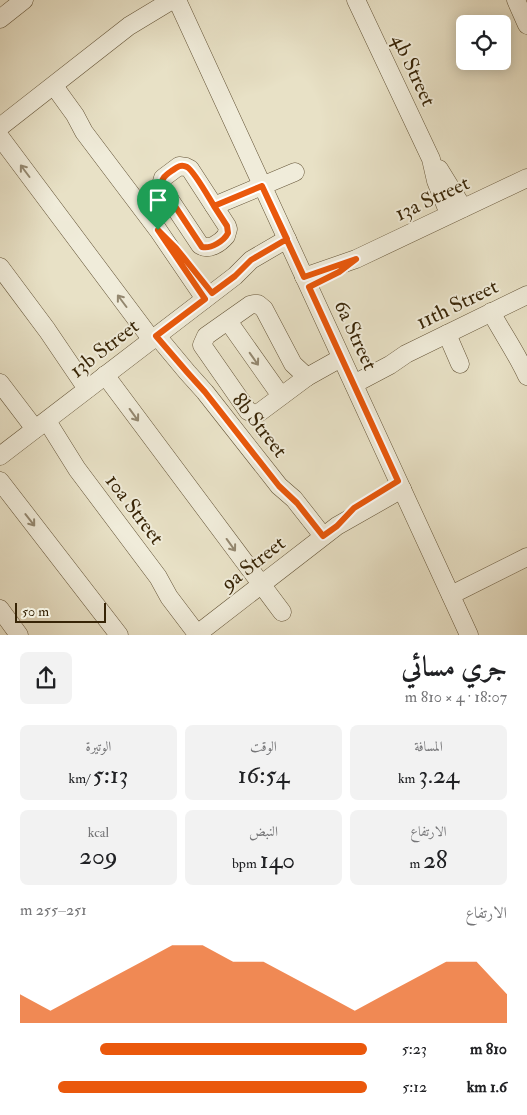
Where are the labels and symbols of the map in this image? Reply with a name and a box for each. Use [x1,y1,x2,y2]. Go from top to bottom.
street label: 4b Street [385,30,442,111]
one-way arrow [20,164,30,178]
street label: 13a Street [391,169,474,227]
pin [137,179,179,230]
street label: 11th Street [412,273,503,336]
one-way arrow [117,295,128,308]
street label: 6a Street [328,296,384,375]
street label: 13b Street [64,313,145,384]
one-way arrow [249,352,259,366]
street label: 8b Street [226,387,294,463]
one-way arrow [129,408,139,422]
street label: 10a Street [99,469,170,550]
one-way arrow [24,513,35,526]
street label: 9a Street [214,530,291,598]
one-way arrow [225,538,236,551]
scale bar [15,600,106,623]

